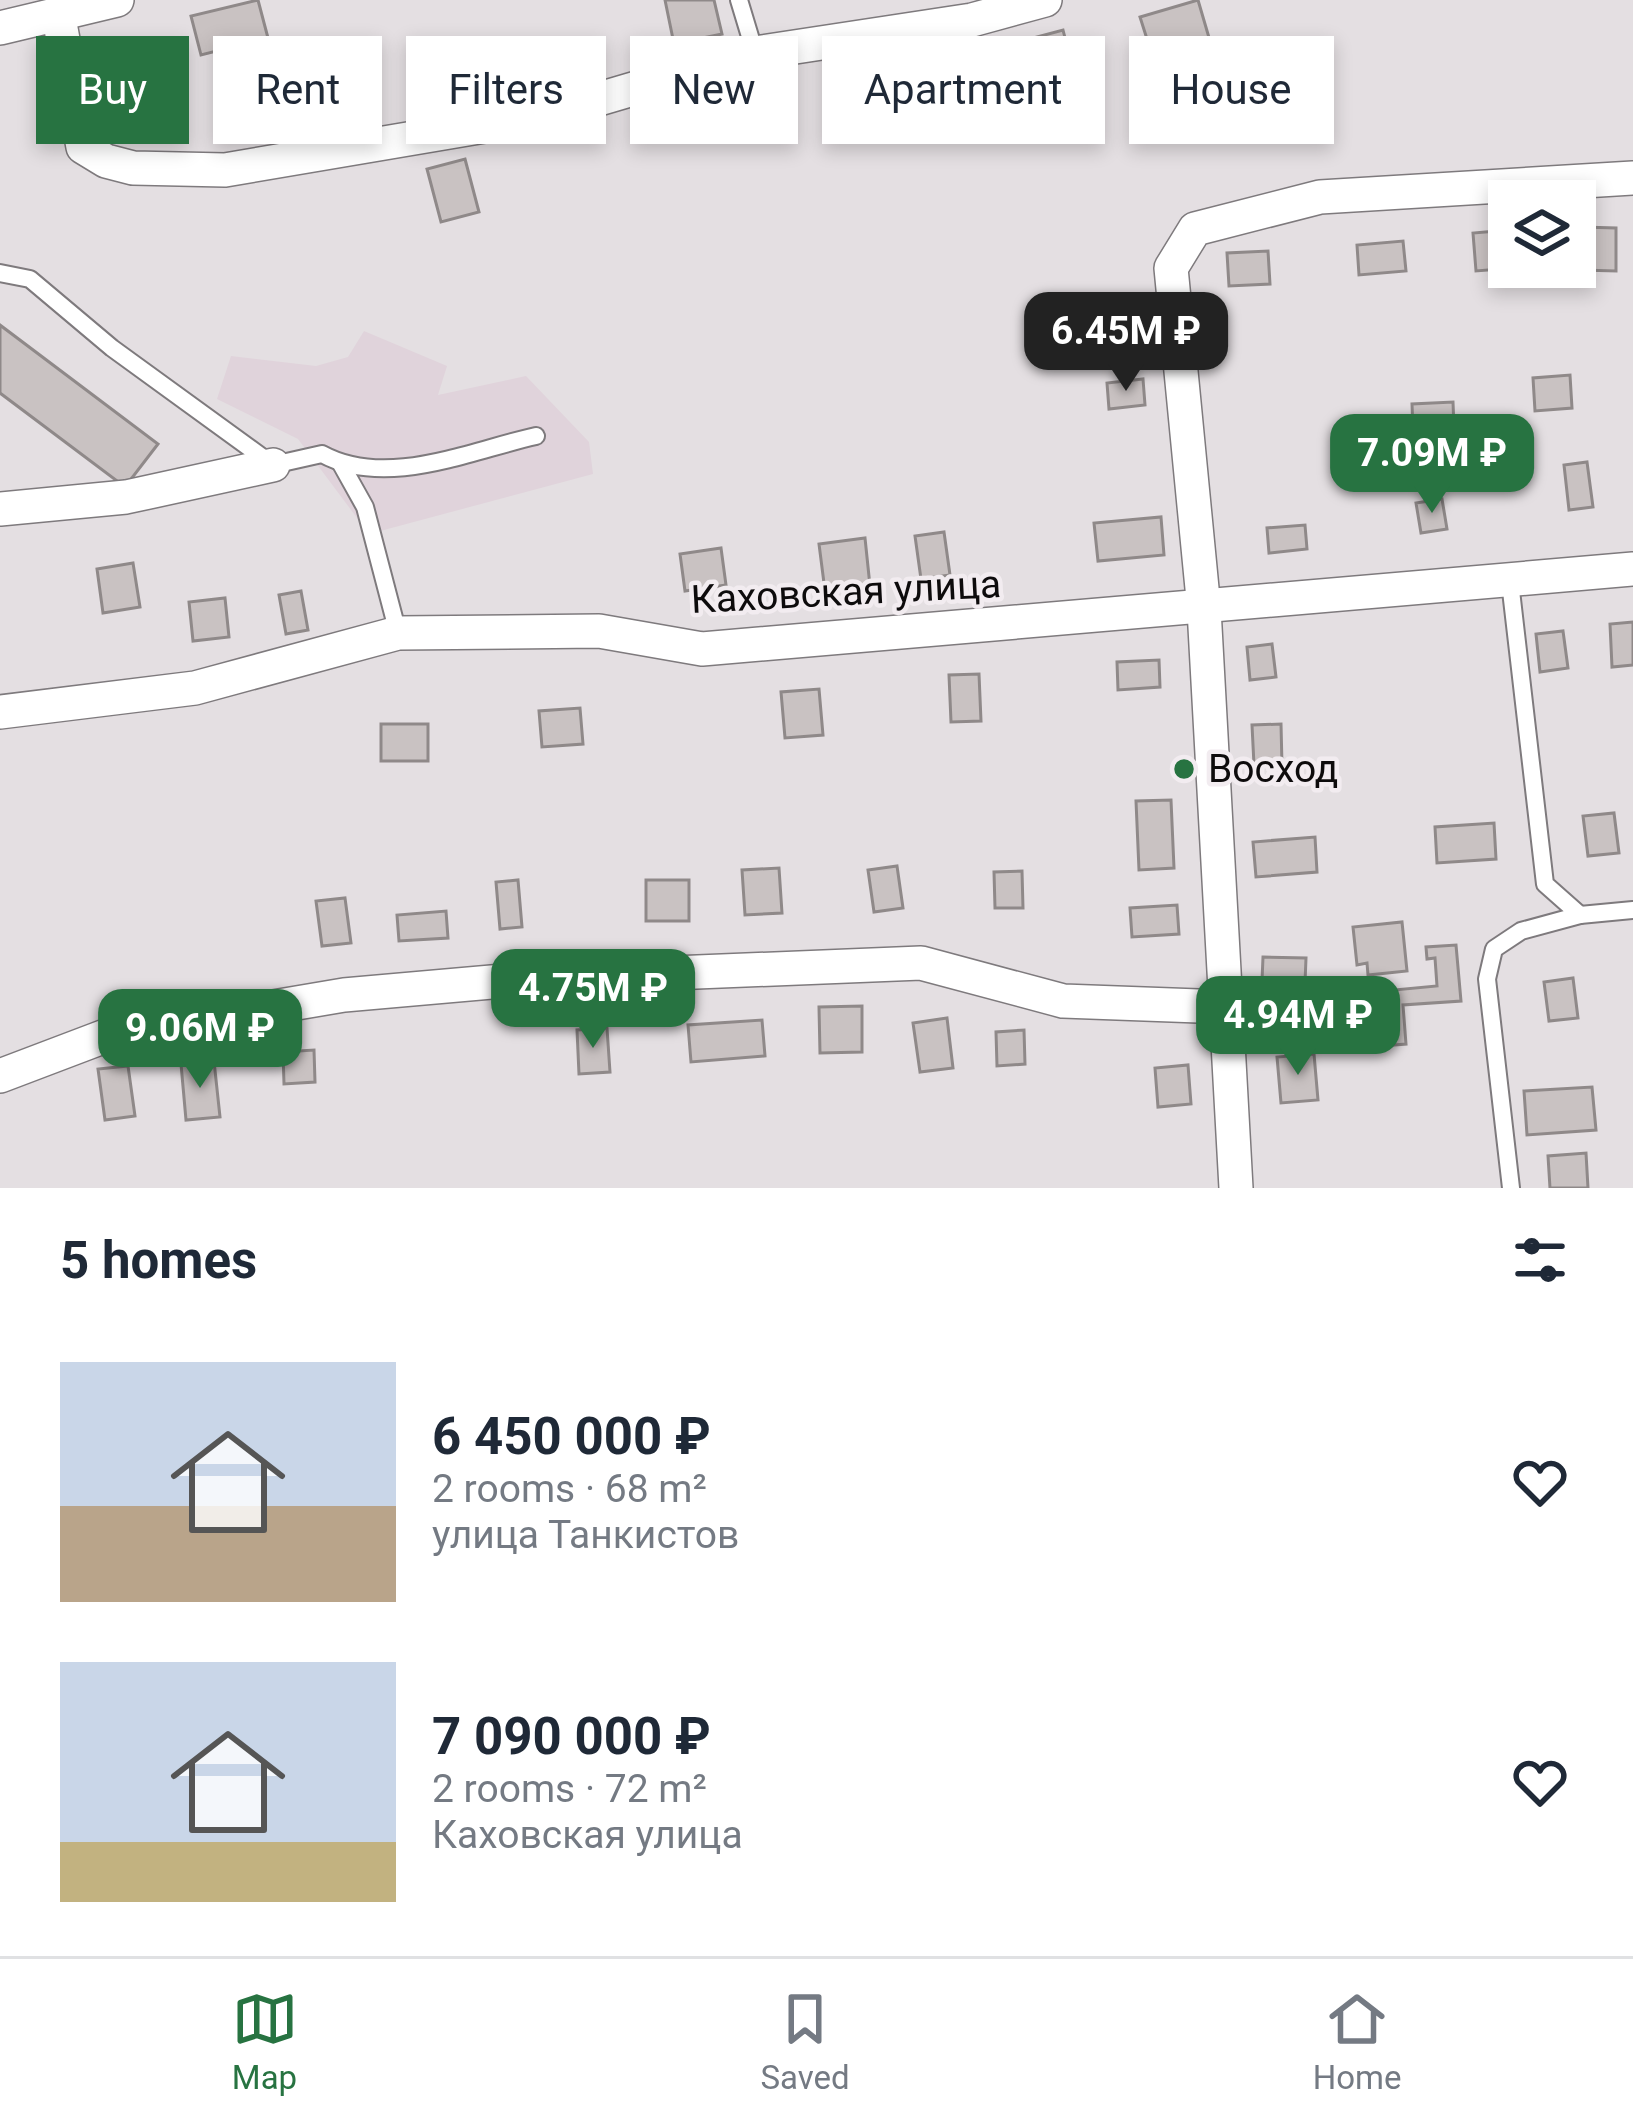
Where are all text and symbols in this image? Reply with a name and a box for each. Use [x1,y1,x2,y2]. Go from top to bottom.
chip: Buy [36,36,189,144]
chip: Rent [213,36,382,144]
chip: Filters [406,36,606,144]
chip: New [630,36,798,144]
chip: Apartment [822,36,1105,144]
chip: House [1129,36,1334,144]
map controls [1488,180,1596,288]
button: layers [1488,180,1596,288]
pin: 6.45M ₽ [1015,292,1237,394]
text: 6.45M ₽ [1051,308,1201,354]
pin: 7.09M ₽ [1321,414,1543,516]
text: 7.09M ₽ [1357,430,1507,476]
street label: Каховская улица [690,561,1002,623]
place label: Восход [1208,746,1338,792]
marker: Восход [1171,756,1197,782]
pin: 4.75M ₽ [482,949,704,1051]
text: 4.75M ₽ [518,965,668,1011]
pin: 4.94M ₽ [1187,976,1409,1078]
pin: 9.06M ₽ [89,989,311,1091]
text: 4.94M ₽ [1223,992,1373,1038]
text: 9.06M ₽ [125,1005,275,1051]
icon: filters [1507,1227,1573,1293]
text: 5 homes [60,1231,257,1290]
text: 6 450 000 ₽ [432,1407,711,1466]
icon: home [156,1410,300,1554]
icon: heart [1507,1449,1573,1515]
text: 2 rooms · 68 m² [432,1466,707,1512]
text: улица Танкистов [432,1512,739,1558]
text: 7 090 000 ₽ [432,1707,711,1766]
icon: home [156,1710,300,1854]
icon: heart [1507,1749,1573,1815]
text: 2 rooms · 72 m² [432,1766,707,1812]
text: Каховская улица [432,1812,743,1858]
tab: Map [232,1986,298,2097]
tab: Saved [761,1986,850,2097]
tab: Home [1313,1986,1402,2097]

